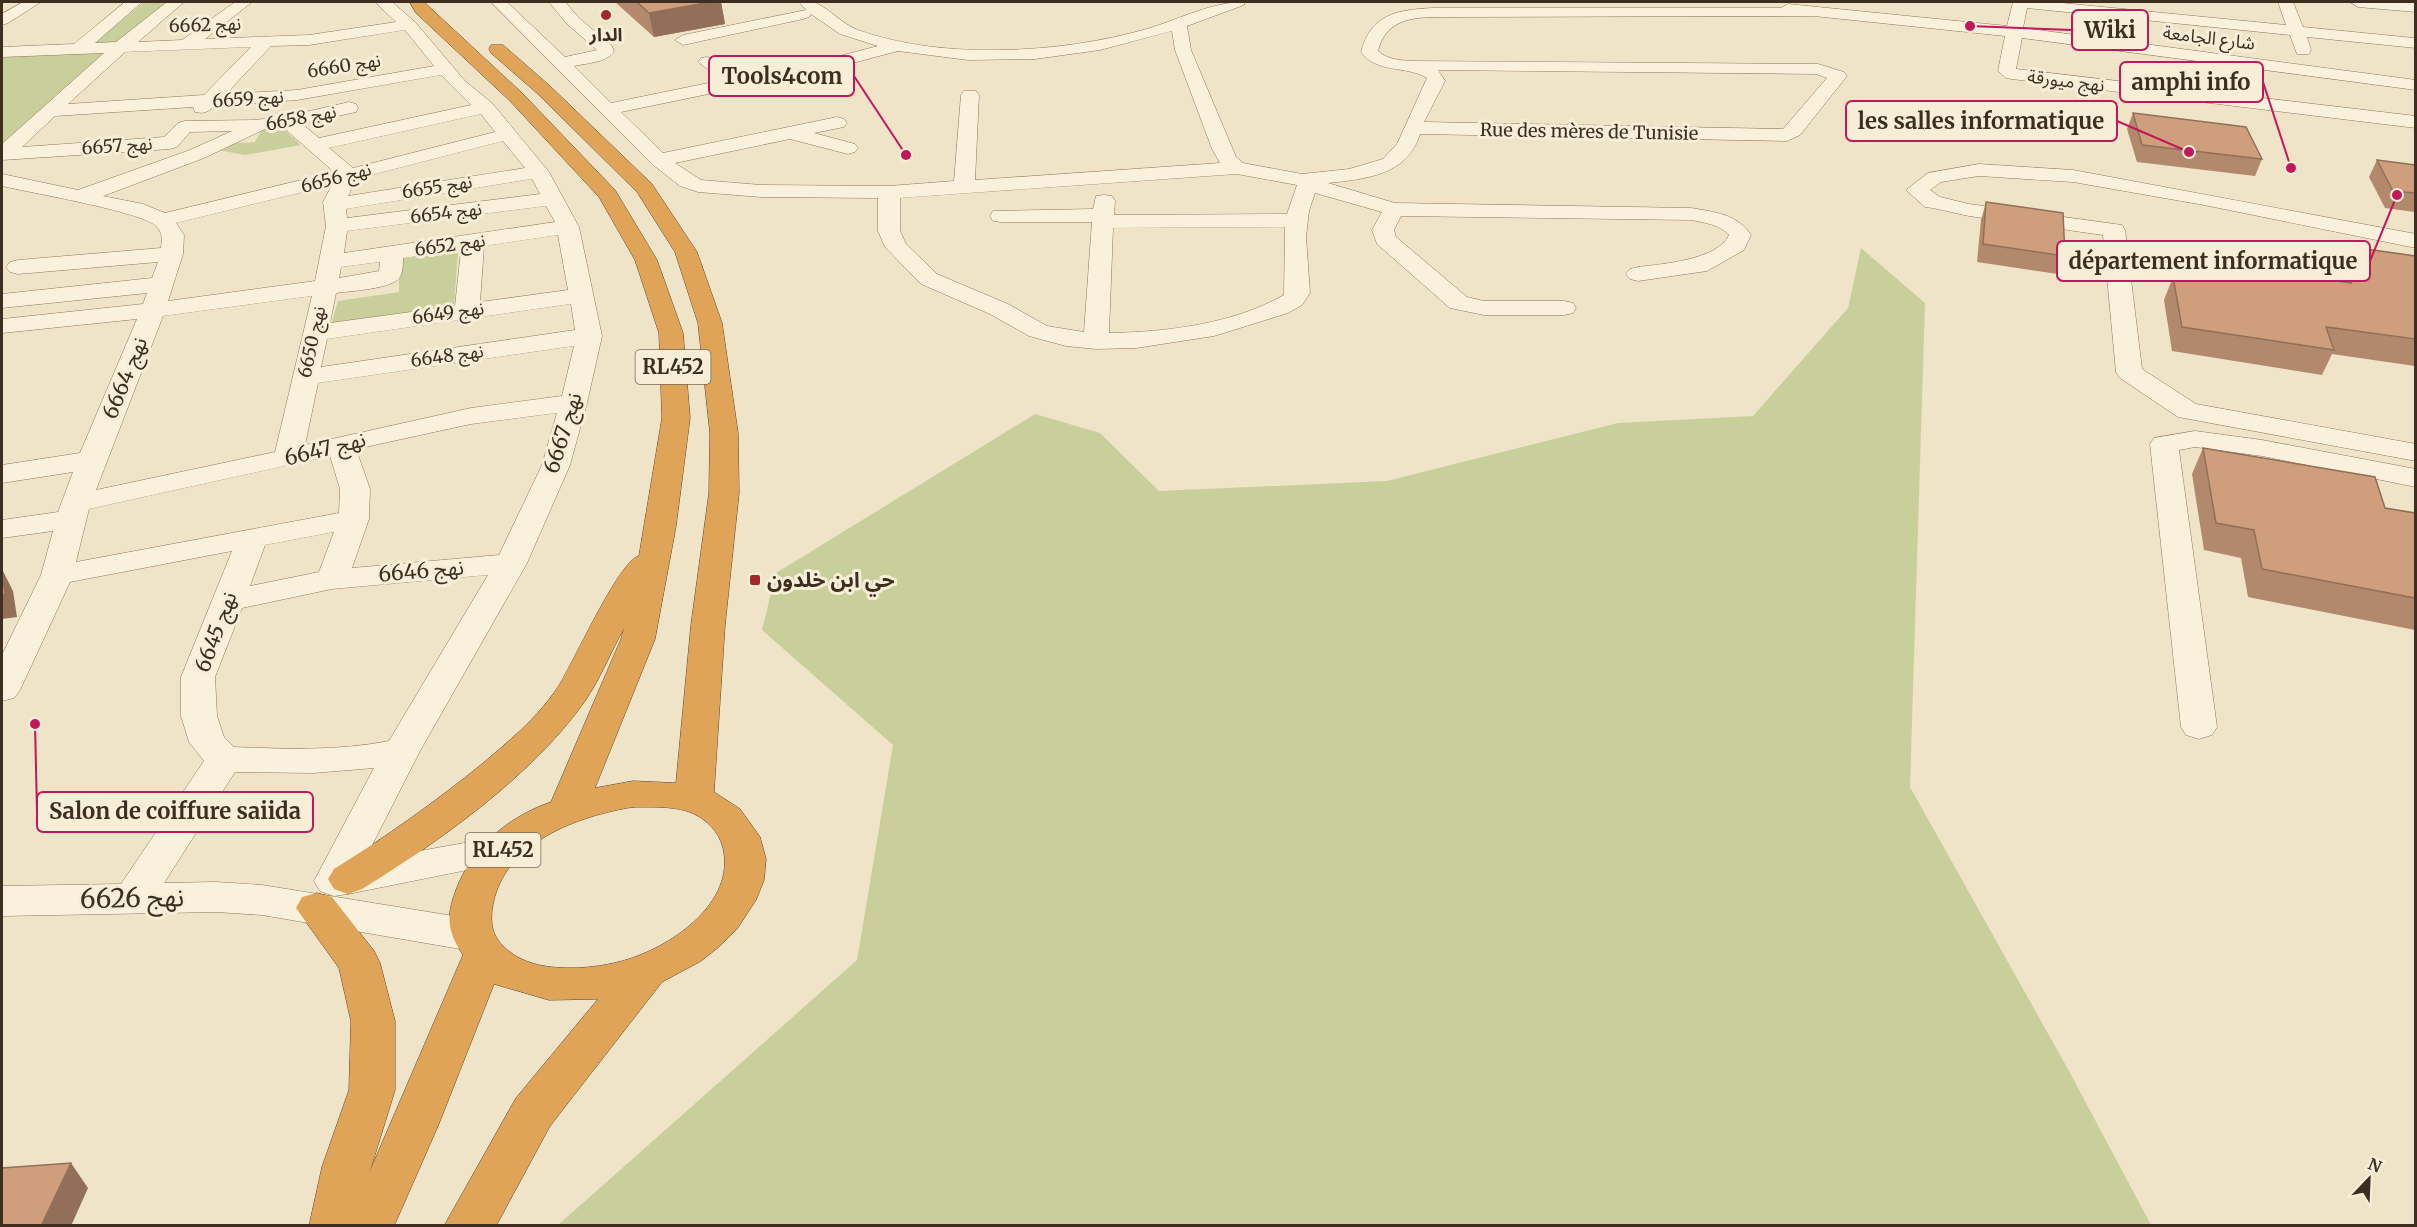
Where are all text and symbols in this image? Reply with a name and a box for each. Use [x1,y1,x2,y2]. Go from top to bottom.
marker: الدار [599,8,613,22]
callout: Wiki [2072,10,2148,50]
street label: نهج 6662 [168,12,242,39]
text: Wiki [2083,16,2136,44]
street label: شارع الجامعة [2161,20,2256,58]
place label: الدار [589,23,622,46]
street label: نهج 6660 [306,48,383,85]
callout: Tools4com [709,56,854,96]
text: Tools4com [722,62,842,90]
callout: amphi info [2120,62,2263,102]
street label: نهج ميورقة [2026,64,2106,99]
text: amphi info [2132,68,2250,96]
street label: نهج 6659 [211,85,285,114]
street label: نهج 6658 [263,99,339,138]
callout: les salles informatique [1846,101,2117,141]
text: les salles informatique [1858,107,2104,135]
street label: Rue des mères de Tunisie [1480,118,1698,145]
street label: نهج 6657 [81,132,153,161]
street label: نهج 6656 [298,157,374,200]
street label: نهج 6655 [400,170,474,205]
street label: نهج 6654 [409,197,483,230]
street label: نهج 6652 [413,228,487,263]
callout: département informatique [2057,241,2370,281]
text: département informatique [2069,247,2358,275]
street label: نهج 6649 [410,296,486,331]
street label: نهج 6650 [293,304,332,380]
street label: نهج 6664 [96,333,155,423]
street label: نهج 6648 [409,339,485,374]
road number: RL452 [636,350,710,384]
street label: نهج 6667 [537,389,590,477]
street label: نهج 6647 [281,425,369,474]
street label: نهج 6646 [377,553,465,590]
place label: حي ابن خلدون [767,566,895,597]
marker: حي ابن خلدون [748,573,762,587]
street label: نهج 6645 [189,588,244,676]
callout: Salon de coiffure saiida [37,792,313,832]
text: Salon de coiffure saiida [49,797,301,825]
road number: RL452 [466,833,540,867]
street label: نهج 6626 [80,880,184,919]
north arrow [2339,1149,2399,1209]
text: N [2365,1154,2385,1177]

